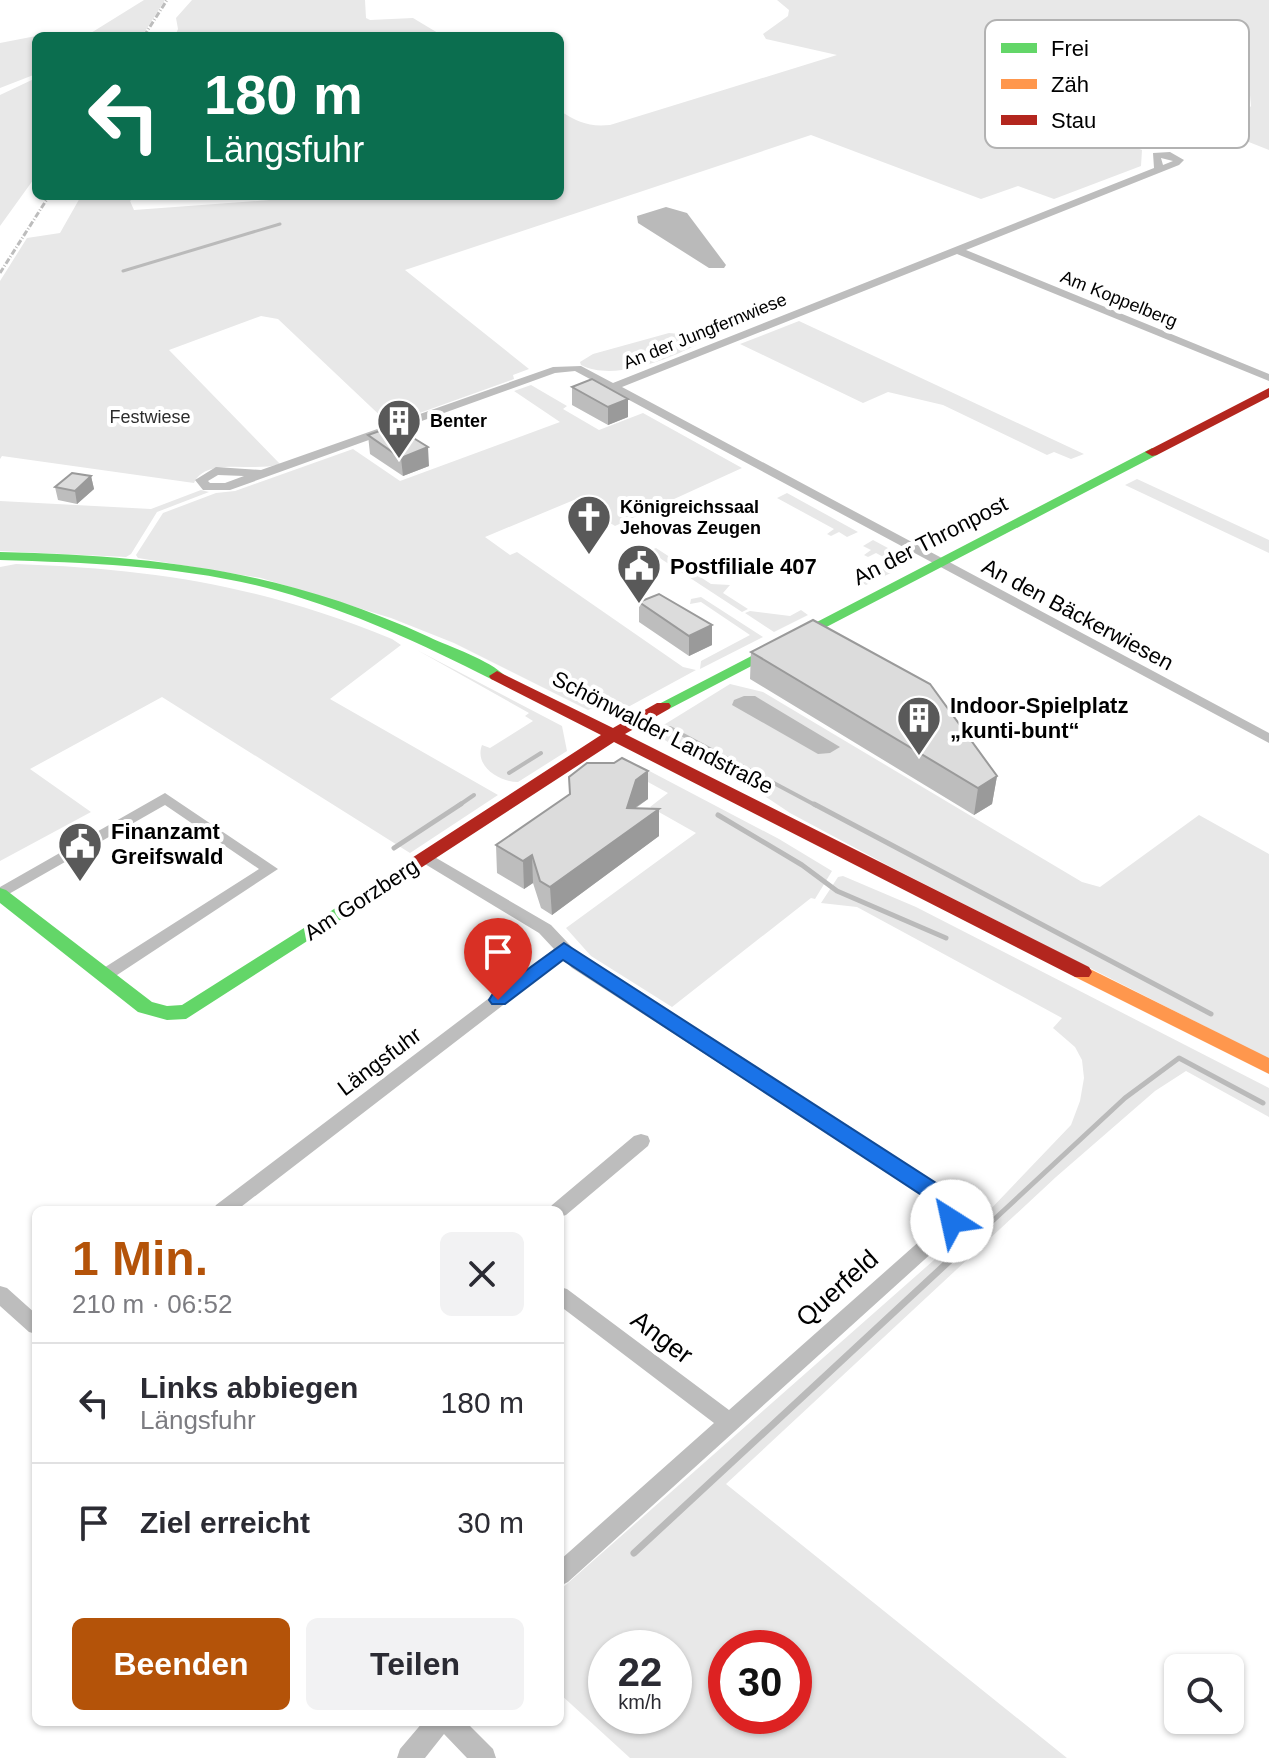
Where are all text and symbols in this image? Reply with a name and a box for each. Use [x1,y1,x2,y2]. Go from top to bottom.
legend [985,20,1249,148]
text: Frei [1051,36,1089,61]
text: 180 m [204,63,363,126]
icon: left [72,64,176,168]
text: Zäh [1051,72,1089,97]
text: Stau [1051,108,1096,133]
text: Längsfuhr [204,129,364,170]
street label: Am Koppelberg [1058,266,1180,332]
street label: An der Jungfernwiese [621,289,789,373]
building icon: Benter [375,397,423,460]
park label: Festwiese [109,407,191,427]
place label: Benter [430,411,487,431]
street label: An der Thronpost [849,491,1011,590]
church icon: Königreichssaal Jehovas Zeugen [565,493,613,556]
place label: Königreichssaal Jehovas Zeugen [620,497,761,538]
public building icon: Postfiliale 407 [615,542,663,605]
street label: An den Bäckerwiesen [978,553,1178,675]
place label: Postfiliale 407 [670,554,817,579]
street label: Schönwalder Landstraße [548,666,777,799]
place label: Indoor-Spielplatz „kunti-bunt“ [950,693,1128,743]
building icon: Indoor-Spielplatz „kunti-bunt“ [895,694,943,757]
place label: Finanzamt Greifswald [111,819,223,869]
public building icon: Finanzamt Greifswald [56,820,104,883]
street label: Am Gorzberg [300,853,423,946]
pin [464,918,532,1000]
icon: arrive [476,930,520,974]
street label: Längsfuhr [333,1022,426,1101]
position arrow [910,1179,994,1263]
text: 1 Min. [72,1232,208,1285]
button: close [440,1232,524,1316]
street label: Querfeld [790,1243,884,1333]
text: 210 m · 06:52 [72,1289,232,1319]
street label: Anger [625,1304,699,1370]
text: Links abbiegen [140,1371,358,1404]
icon: left [72,1381,116,1425]
text: 180 m [441,1386,524,1419]
text: Längsfuhr [140,1405,256,1435]
icon: arrive [72,1501,116,1545]
text: Ziel erreicht [140,1506,310,1539]
text: 30 m [457,1506,524,1539]
button: Beenden [72,1618,290,1710]
button: Teilen [306,1618,524,1710]
speed limit sign: 30 [708,1630,812,1734]
text: 22 [618,1650,662,1694]
map controls [1164,1654,1244,1734]
button: search [1164,1654,1244,1734]
text: km/h [618,1691,662,1713]

